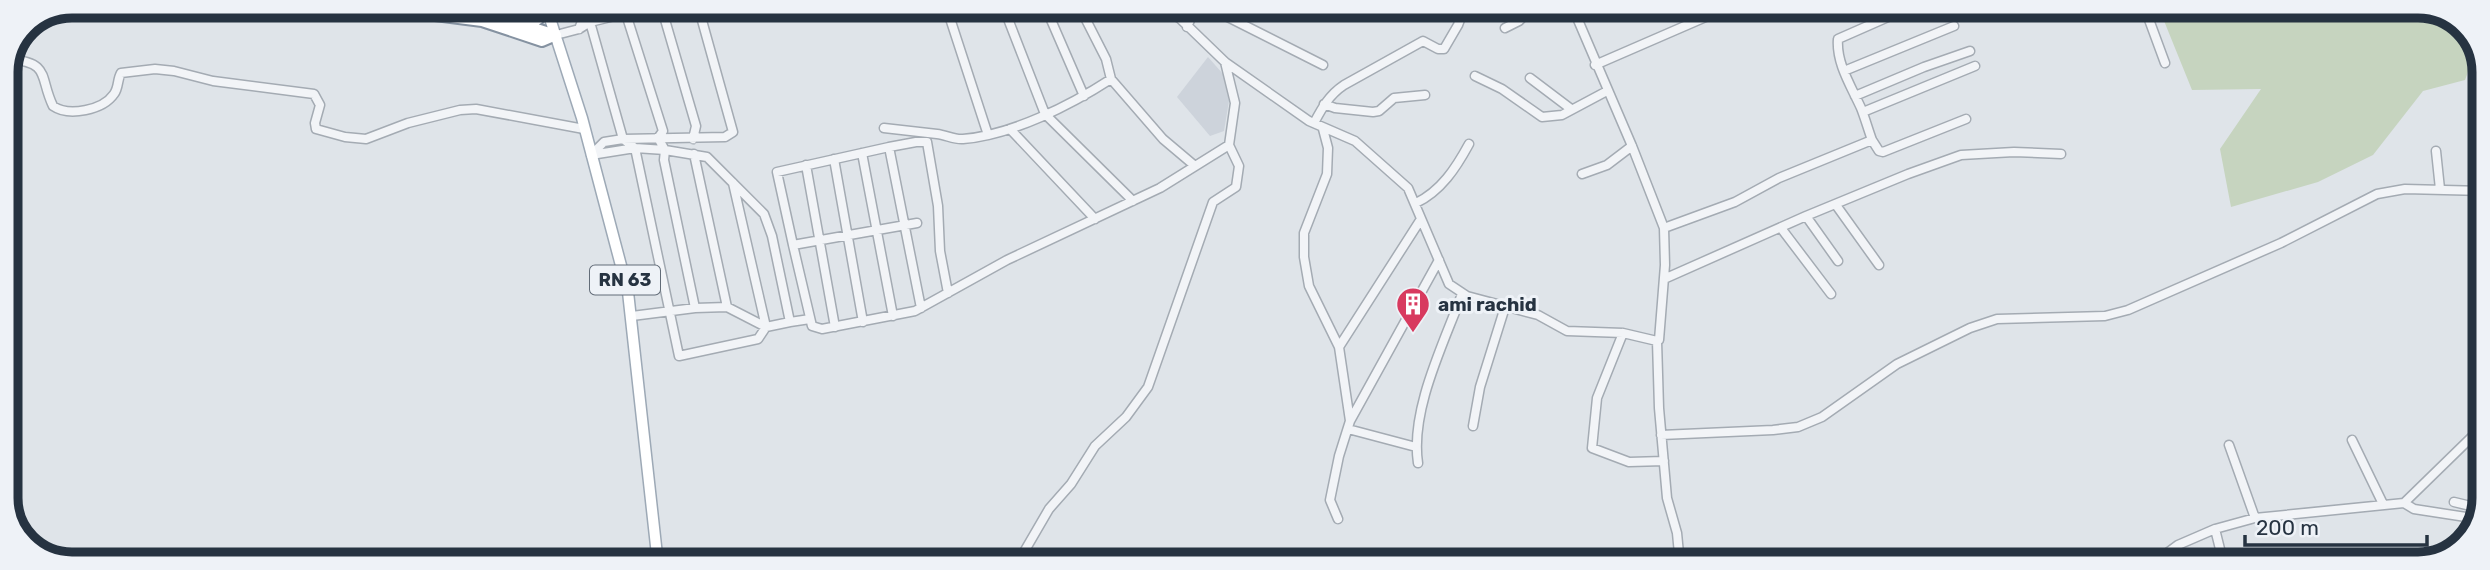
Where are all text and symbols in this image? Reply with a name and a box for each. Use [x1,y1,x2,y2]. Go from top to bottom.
road number: RN 63 [590,266,660,294]
building icon: ami rachid [1394,285,1432,334]
place label: ami rachid [1438,293,1537,316]
scale bar [2245,504,2427,548]
text: 200 m [2256,515,2319,540]

